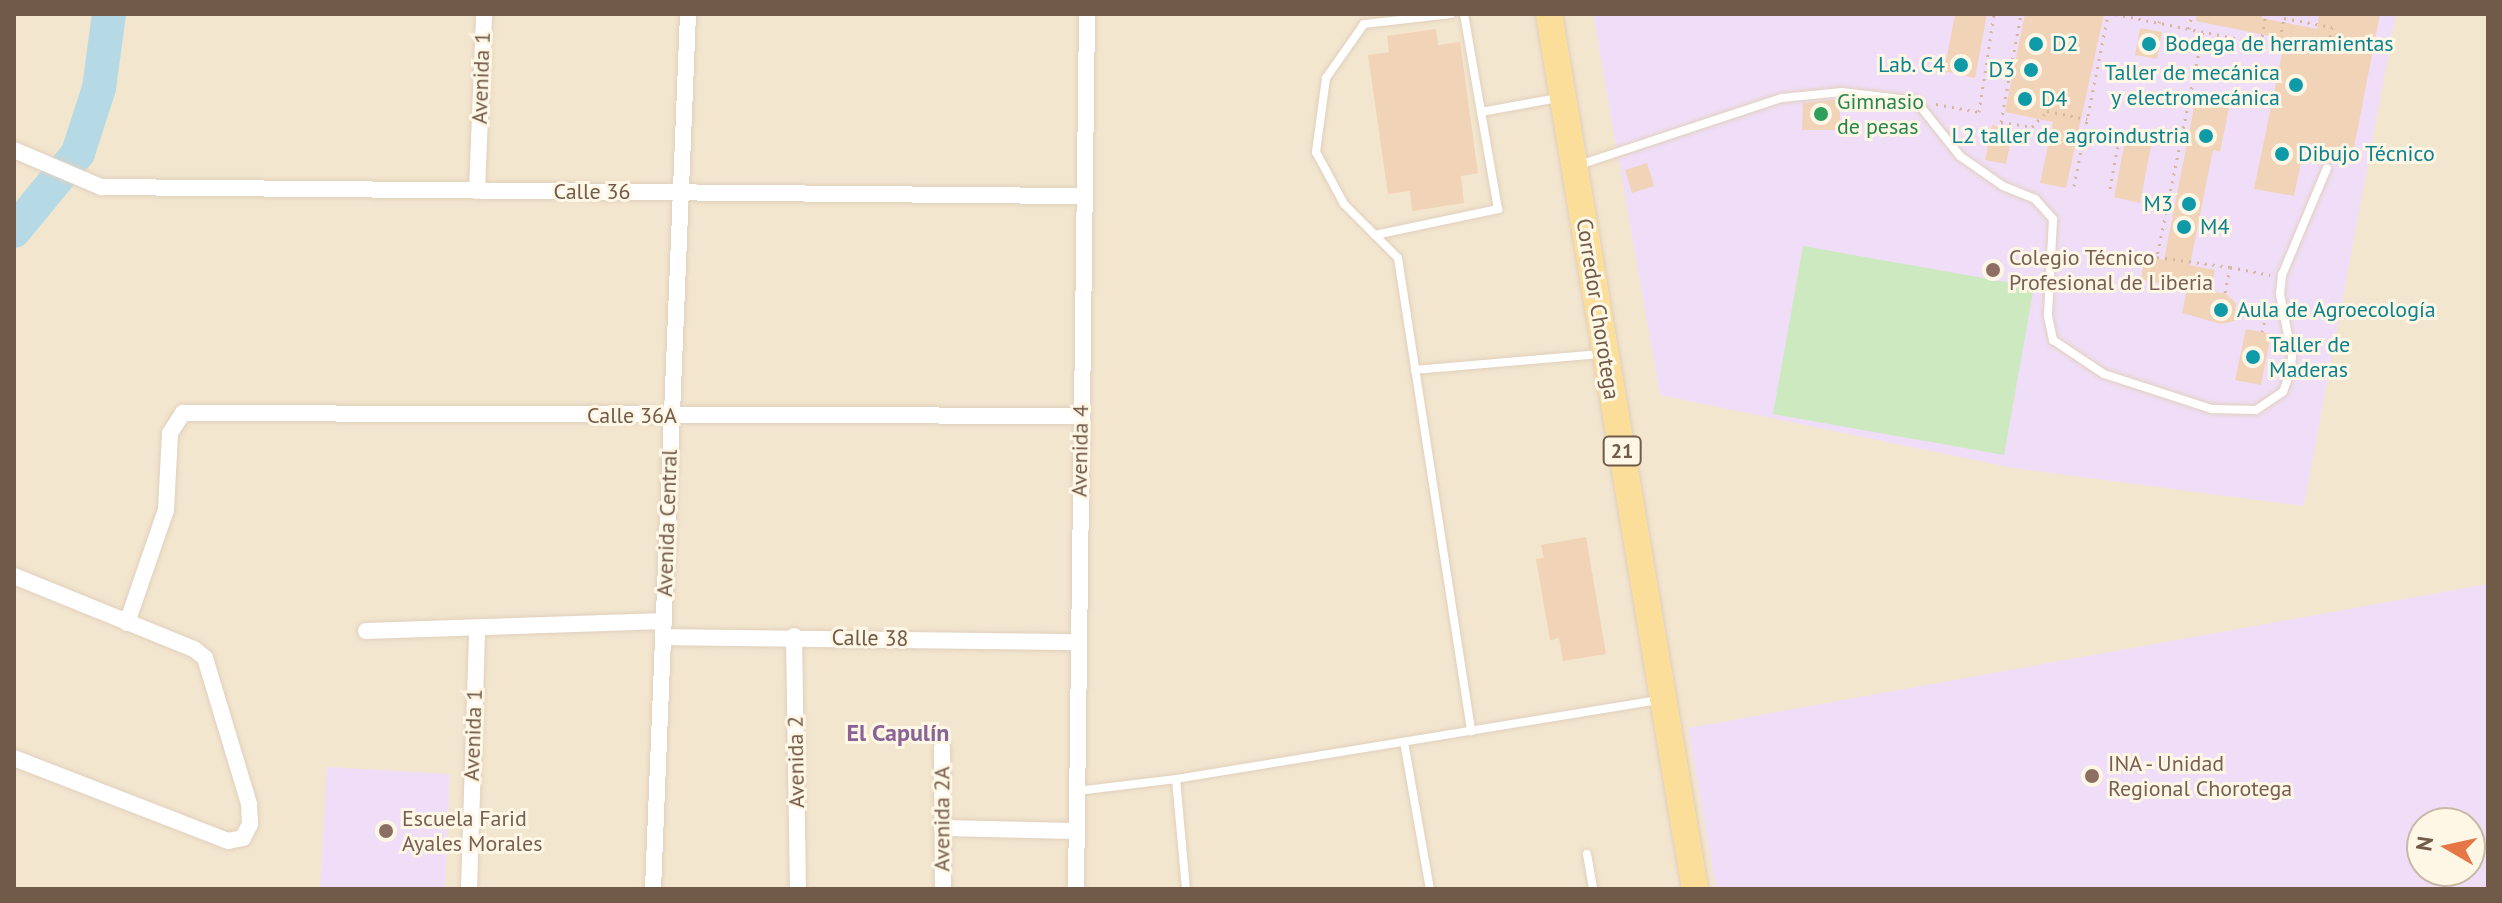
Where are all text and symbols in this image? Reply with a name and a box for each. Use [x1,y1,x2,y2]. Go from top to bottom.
street label: Avenida 1 [466,31,496,125]
place label: D2 [2052,31,2078,57]
place label: Bodega de herramientas [2165,31,2394,57]
marker: D2 [2027,35,2045,53]
marker: Bodega de herramientas [2140,35,2158,53]
place label: Lab. C4 [1876,52,1945,78]
marker: Lab. C4 [1952,56,1970,74]
place label: D3 [1989,57,2015,83]
place label: Taller de mecánica y electromecánica [2105,59,2280,110]
marker: D3 [2022,61,2040,79]
marker: Taller de mecánica y electromecánica [2287,76,2305,94]
place label: D4 [2041,86,2067,112]
place label: Gimnasio de pesas [1837,88,1924,140]
marker: D4 [2016,90,2034,108]
marker: Gimnasio de pesas [1812,105,1830,123]
place label: L2 taller de agroindustria [1951,123,2190,149]
marker: L2 taller de agroindustria [2197,127,2215,145]
place label: Dibujo Técnico [2298,141,2435,167]
marker: Dibujo Técnico [2273,145,2291,163]
street label: Calle 36 [554,179,630,205]
place label: M3 [2144,191,2173,217]
marker: M3 [2180,195,2198,213]
place label: M4 [2200,214,2229,240]
street label: Corredor Chorotega [1571,216,1625,402]
marker: M4 [2175,218,2193,236]
place label: Colegio Técnico Profesional de Liberia [2009,244,2213,296]
marker: Colegio Técnico Profesional de Liberia [1984,261,2002,279]
place label: Aula de Agroecología [2237,297,2436,323]
marker: Aula de Agroecología [2212,301,2230,319]
place label: Taller de Maderas [2269,331,2350,382]
marker: Taller de Maderas [2244,348,2262,366]
street label: Calle 36A [587,403,677,429]
street label: Avenida 4 [1066,405,1094,497]
road number: 21 [1602,435,1642,467]
street label: Avenida Central [651,449,683,597]
street label: Calle 38 [831,624,909,652]
street label: Avenida 1 [458,688,488,782]
street label: Avenida 2 [782,716,810,808]
district label: El Capulín [846,719,950,747]
place label: INA - Unidad Regional Chorotega [2108,750,2292,802]
street label: Avenida 2A [929,766,955,872]
marker: INA - Unidad Regional Chorotega [2083,767,2101,785]
place label: Escuela Farid Ayales Morales [402,805,542,856]
north arrow [2406,807,2486,887]
marker: Escuela Farid Ayales Morales [377,822,395,840]
text: N [2409,834,2439,853]

